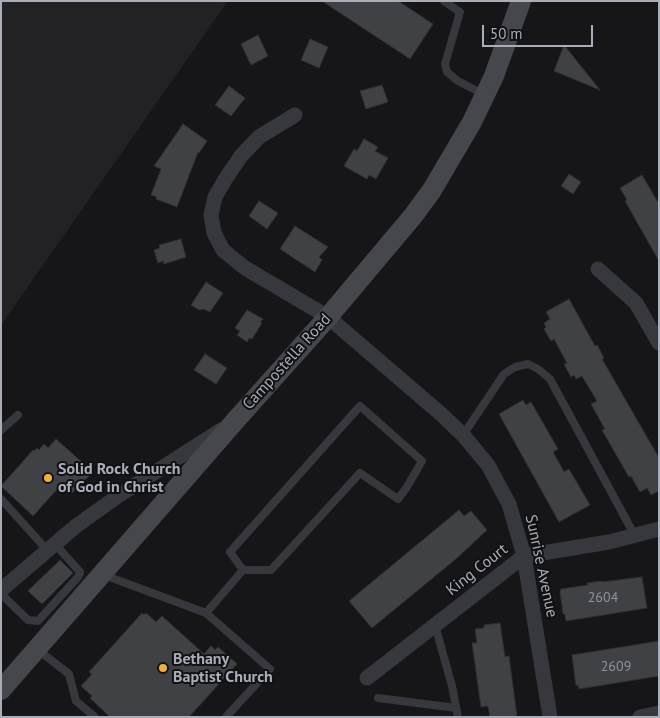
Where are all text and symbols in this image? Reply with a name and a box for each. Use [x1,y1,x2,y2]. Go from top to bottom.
scale bar [485,15,596,47]
text: 50 m [490,24,523,43]
street label: Campostella Road [239,310,335,414]
place label: Solid Rock Church of God in Christ [58,459,181,497]
marker: Solid Rock Church of God in Christ [42,472,54,484]
street label: Sunrise Avenue [521,513,561,619]
street label: King Court [442,540,512,600]
house number: 2604 [588,590,618,606]
place label: Bethany Baptist Church [173,649,273,687]
house number: 2609 [601,659,631,675]
marker: Bethany Baptist Church [157,662,169,674]

